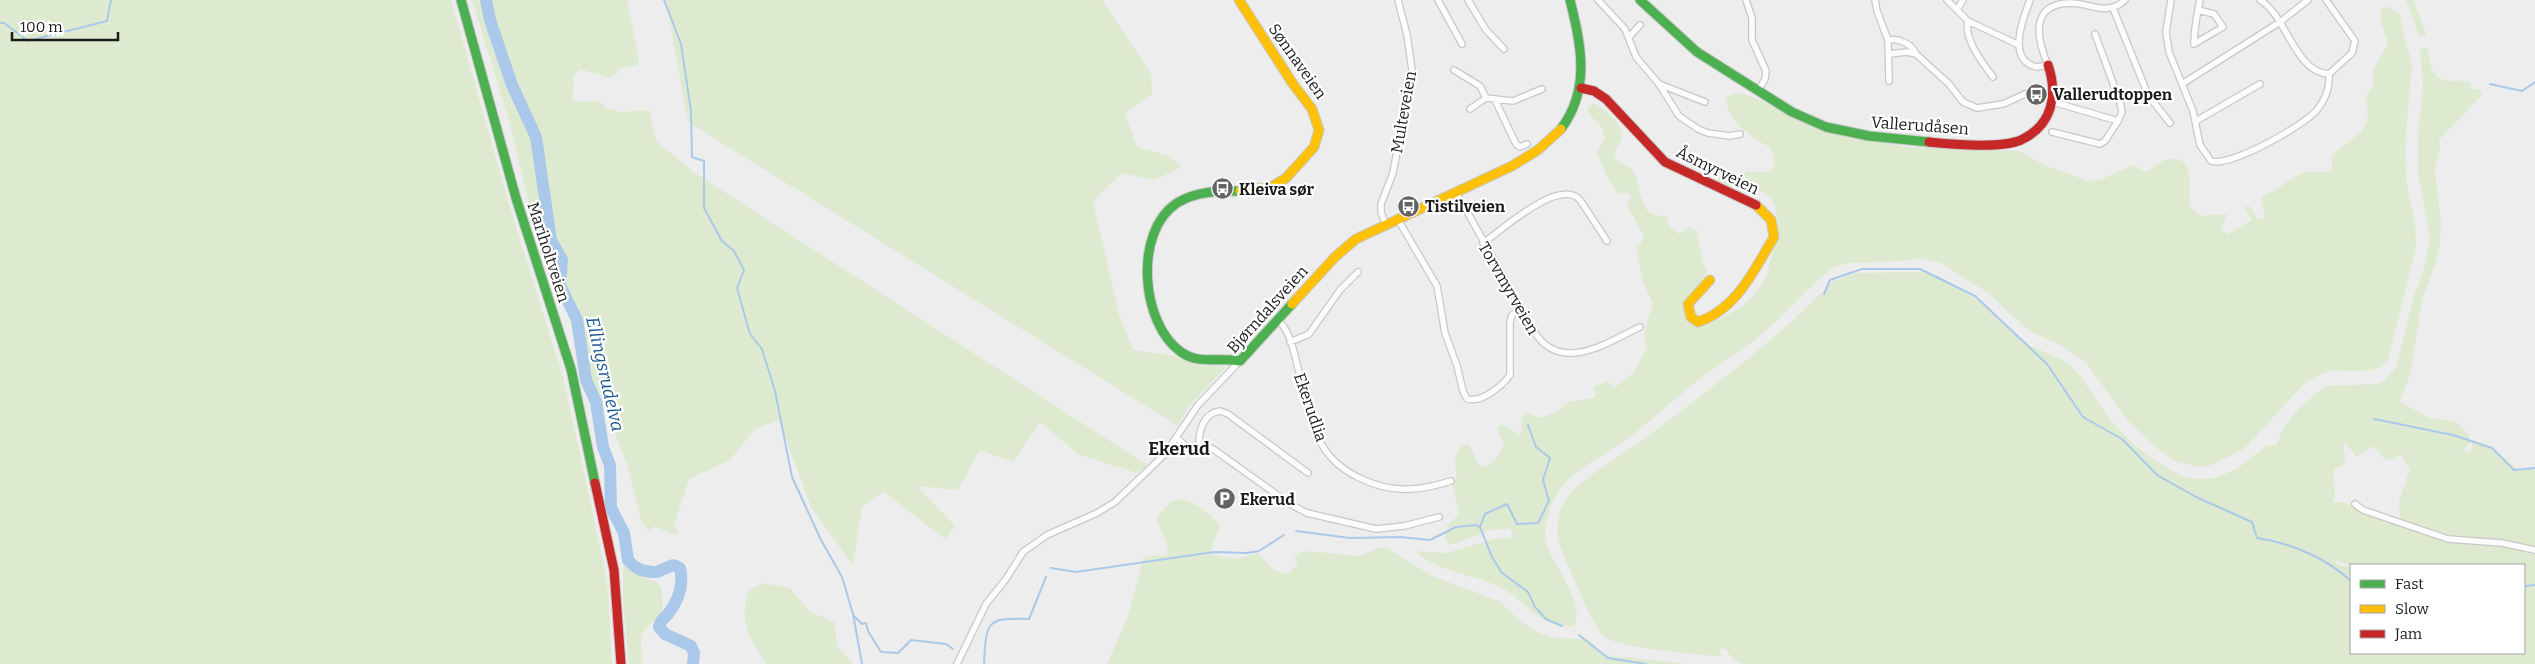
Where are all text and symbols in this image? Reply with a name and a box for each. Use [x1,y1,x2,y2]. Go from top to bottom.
scale bar [12,10,119,42]
text: 100 m [20,18,63,36]
street label: Sønnaveien [1265,20,1331,103]
street label: Multeveien [1387,69,1420,155]
bus stop icon: Vallerudtoppen [2025,82,2049,106]
place label: Vallerudtoppen [2053,85,2173,104]
street label: Vallerudåsen [1870,113,1969,138]
street label: Åsmyrveien [1673,141,1763,199]
bus stop icon: Kleiva sør [1211,177,1235,201]
place label: Kleiva sør [1239,180,1314,199]
bus stop icon: Tistilveien [1397,194,1421,218]
place label: Tistilveien [1425,197,1506,216]
street label: Mariholtveien [523,200,574,305]
street label: Torvmyrveien [1474,238,1543,338]
street label: Bjørndalsveien [1223,262,1312,357]
water label: Ellingsrudelva [581,314,629,434]
street label: Ekerudlia [1290,370,1331,444]
district label: Ekerud [1148,438,1210,460]
parking icon: Ekerud [1212,487,1236,511]
place label: Ekerud [1240,490,1295,509]
legend [2350,564,2525,654]
text: Fast [2395,575,2424,593]
text: Slow [2395,600,2430,618]
text: Jam [2394,625,2423,643]

